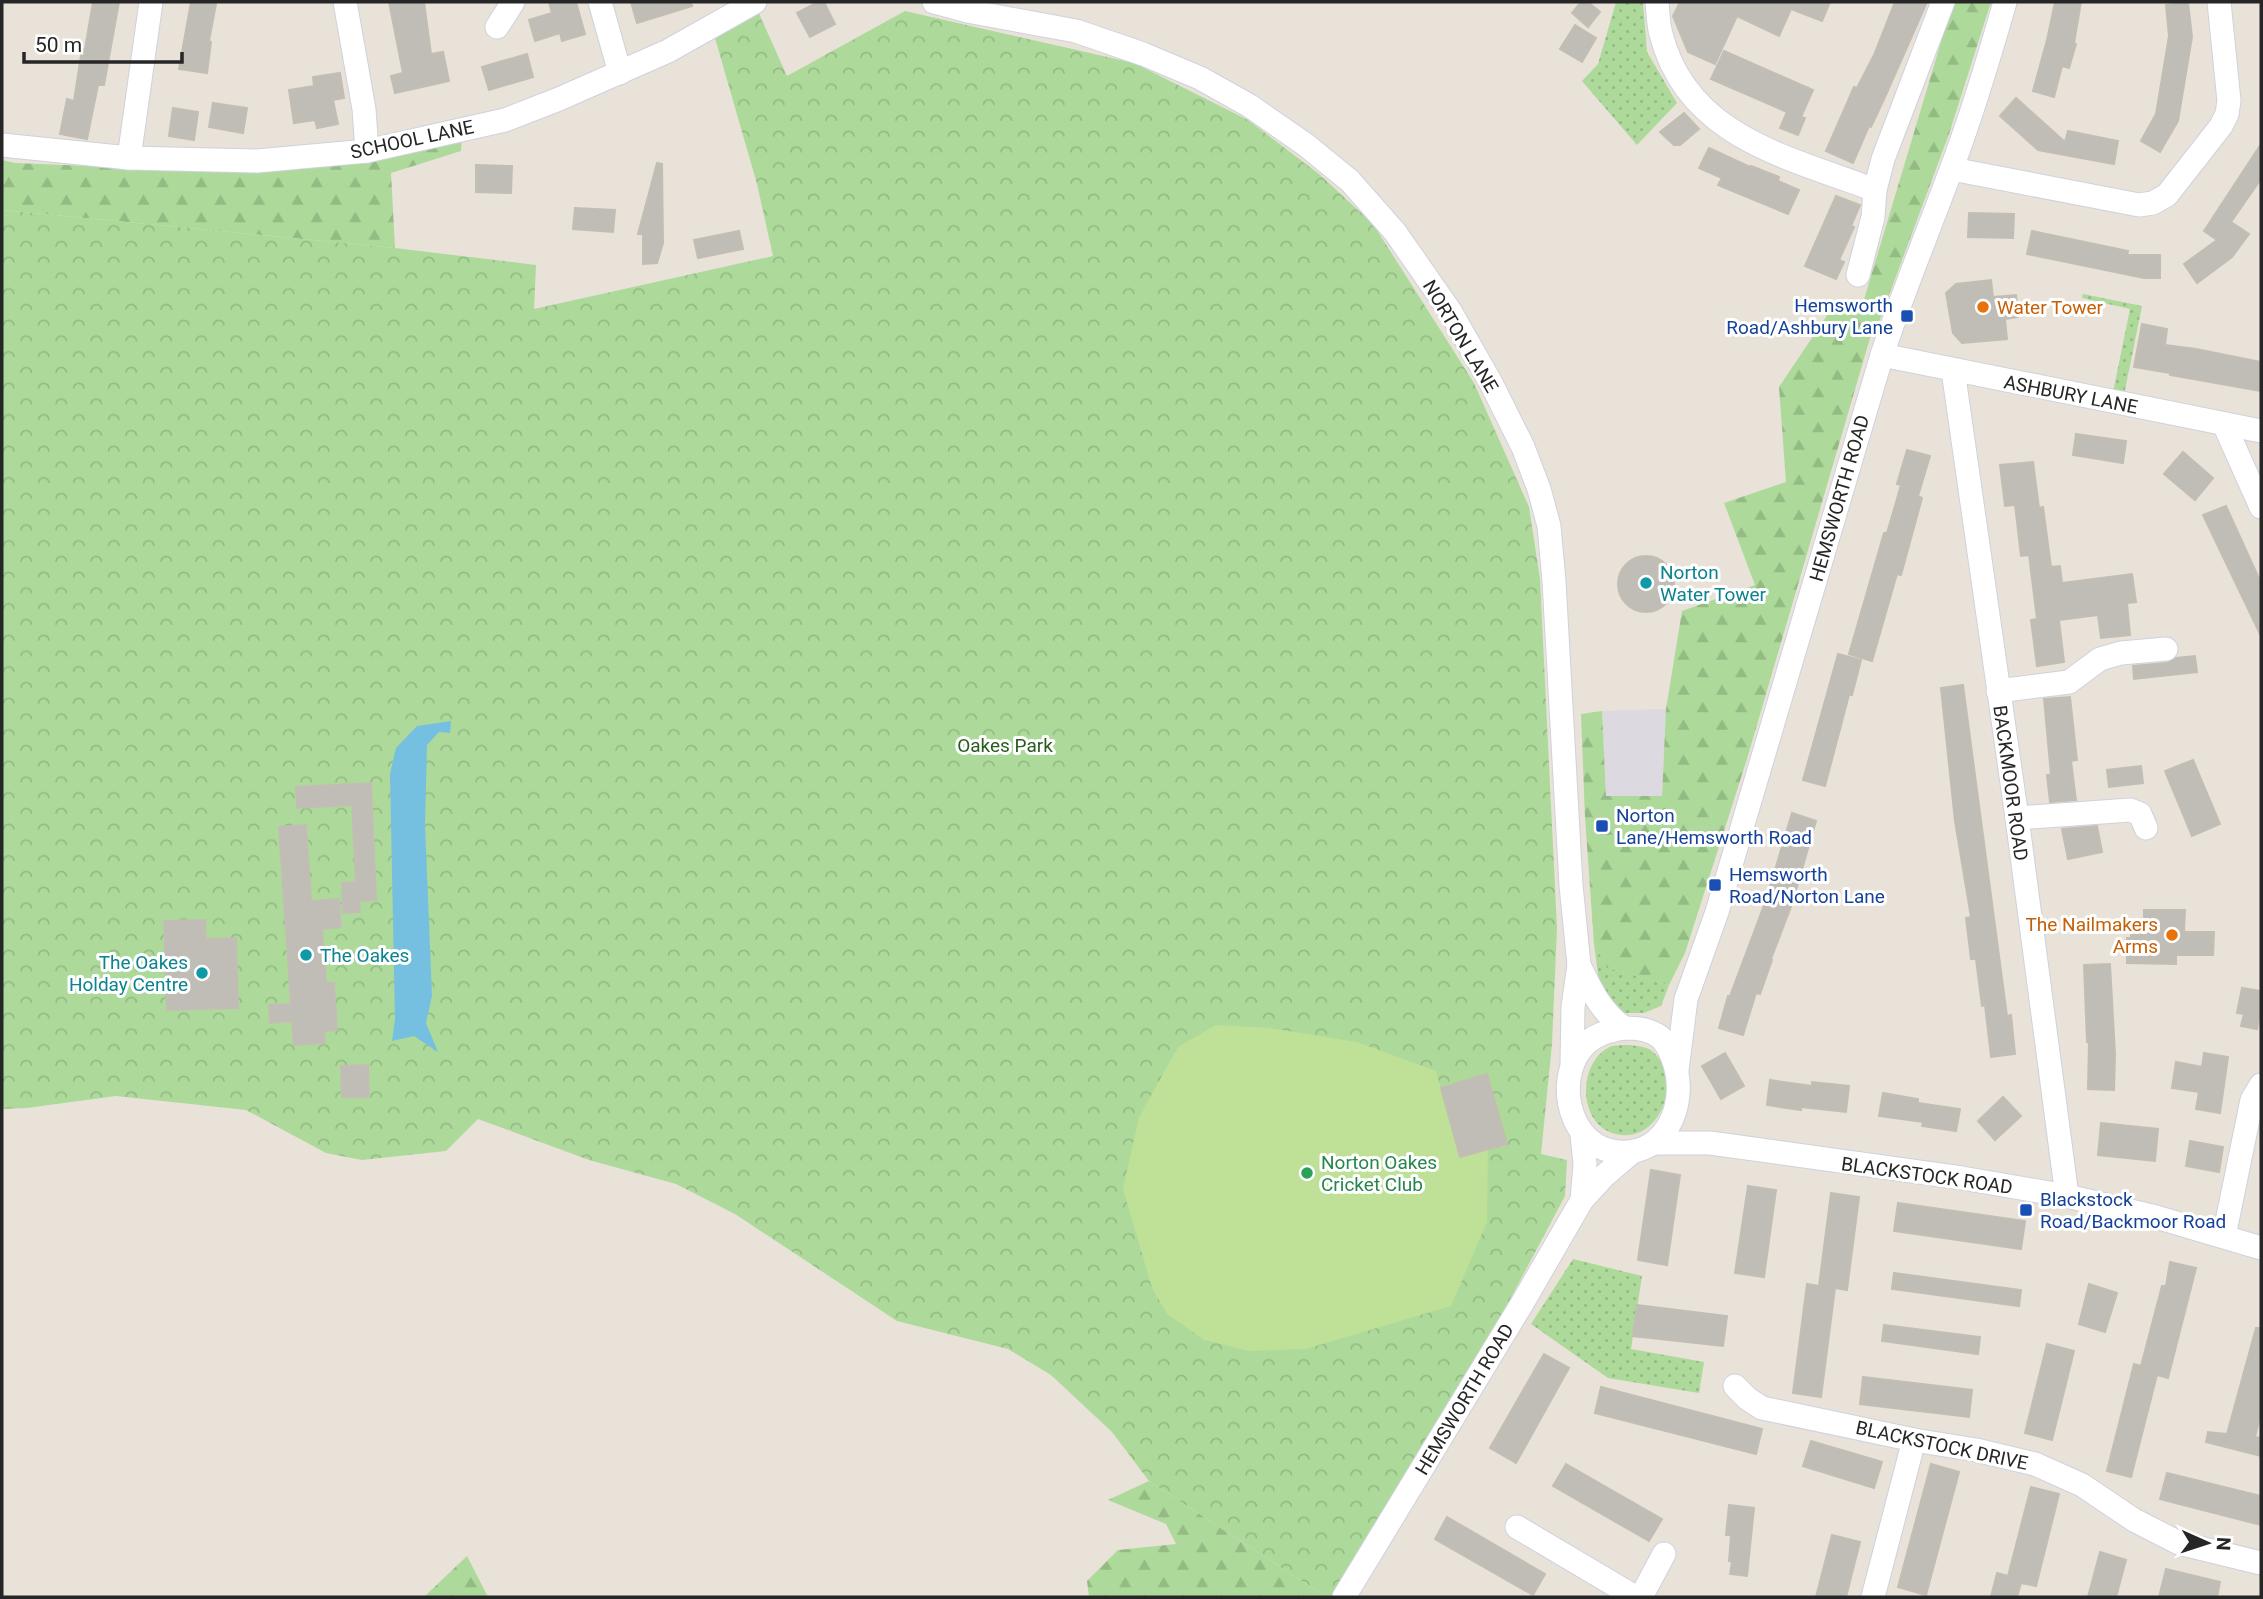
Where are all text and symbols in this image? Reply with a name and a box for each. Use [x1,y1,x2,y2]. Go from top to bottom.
scale bar [24,21,182,65]
text: 50 m [35,33,82,57]
street label: SCHOOL LANE [348,115,476,164]
street label: NORTON LANE [1418,276,1503,397]
place label: Hemsworth Road/Ashbury Lane [1726,294,1893,339]
place label: Water Tower [1997,296,2104,319]
marker: Water Tower [1975,299,1991,315]
marker: Hemsworth Road/Ashbury Lane [1899,308,1915,324]
street label: ASHBURY LANE [2002,370,2140,419]
street label: HEMSWORTH ROAD [1805,412,1874,584]
place label: Norton Water Tower [1660,561,1767,606]
marker: Norton Water Tower [1638,575,1654,591]
street label: BACKMOOR ROAD [1988,704,2033,862]
park label: Oakes Park [957,734,1053,757]
place label: Norton Lane/Hemsworth Road [1616,804,1812,849]
marker: Norton Lane/Hemsworth Road [1594,818,1610,834]
place label: Hemsworth Road/Norton Lane [1729,863,1885,908]
marker: Hemsworth Road/Norton Lane [1707,877,1723,893]
place label: The Nailmakers Arms [2026,913,2158,958]
marker: The Nailmakers Arms [2164,927,2180,943]
place label: The Oakes [320,944,409,967]
marker: The Oakes [298,947,314,963]
place label: The Oakes Holday Centre [69,951,188,996]
marker: The Oakes Holday Centre [194,965,210,981]
place label: Norton Oakes Cricket Club [1321,1151,1437,1196]
street label: BLACKSTOCK ROAD [1840,1152,2014,1199]
marker: Norton Oakes Cricket Club [1299,1165,1315,1181]
place label: Blackstock Road/Backmoor Road [2040,1188,2226,1233]
marker: Blackstock Road/Backmoor Road [2018,1202,2034,1218]
street label: HEMSWORTH ROAD [1410,1320,1519,1479]
street label: BLACKSTOCK DRIVE [1854,1416,2030,1475]
north arrow [2172,1508,2242,1578]
text: N [2212,1537,2235,1551]

